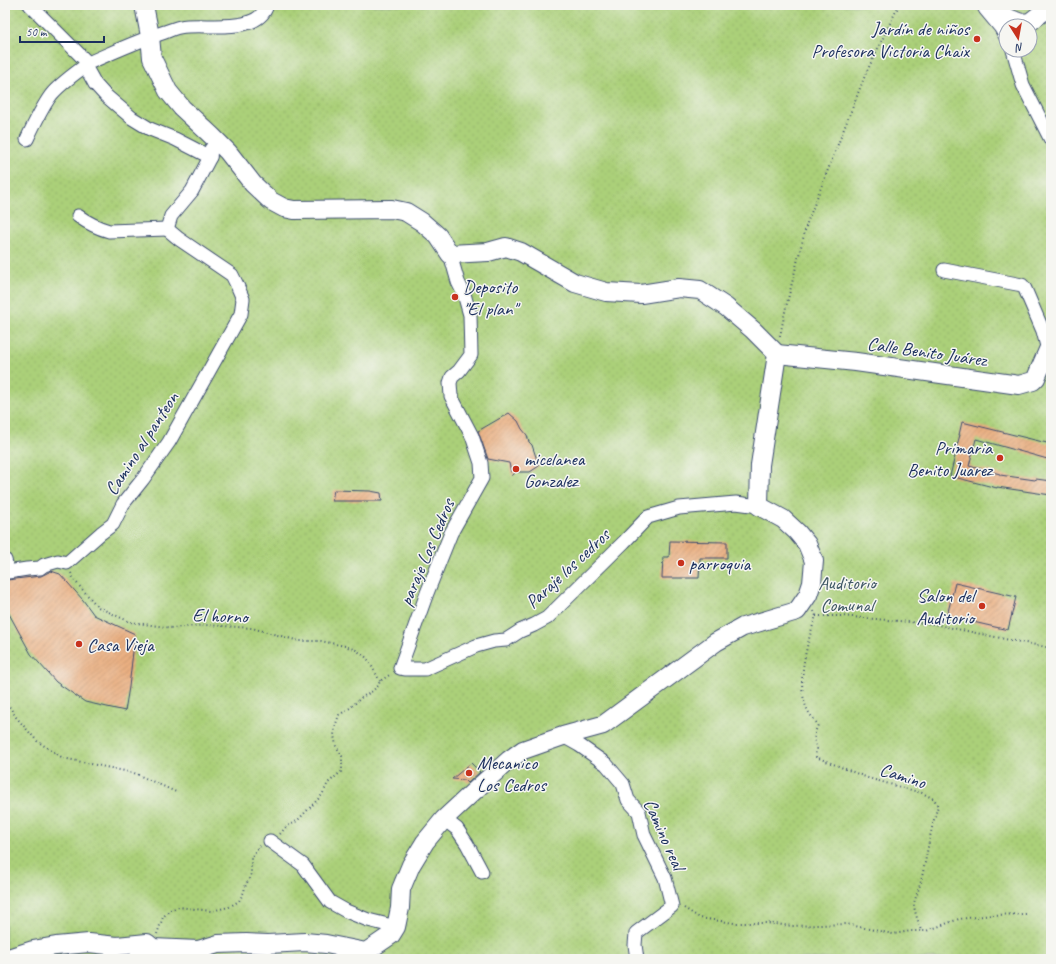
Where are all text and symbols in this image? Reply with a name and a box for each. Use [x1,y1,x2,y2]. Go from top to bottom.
place label: Jardín de niños Profesora Victoria Chaix [811,17,972,63]
scale bar [20,18,104,44]
north arrow [998,18,1038,58]
text: 50 m [26,24,48,40]
marker: Jardín de niños Profesora Victoria Chaix [972,34,982,44]
text: N [1013,40,1025,56]
place label: Deposito "El plan" [463,275,521,321]
marker: Deposito "El plan" [450,292,460,302]
street label: Calle Benito Juárez [866,332,990,373]
street label: Camino al panteon [100,387,184,500]
place label: Primaria Benito Juarez [907,436,994,482]
place label: micelanea Gonzalez [524,447,586,493]
marker: Primaria Benito Juarez [995,453,1005,463]
marker: micelanea Gonzalez [511,464,521,474]
street label: paraje Los Cedros [394,493,461,609]
street label: Paraje los cedros [520,523,616,614]
place label: parroquia [689,552,752,576]
marker: parroquia [676,558,686,568]
park label: Auditorio Comunal [818,571,878,617]
place label: Salon del Auditorio [917,584,978,630]
marker: Salon del Auditorio [977,601,987,611]
street label: El horno [192,603,250,629]
place label: Casa Vieja [87,633,155,657]
marker: Casa Vieja [74,639,84,649]
place label: Mecanico Los Cedros [477,751,548,797]
street label: Camino [877,757,930,795]
marker: Mecanico Los Cedros [464,768,474,778]
street label: Camino real [638,795,692,877]

